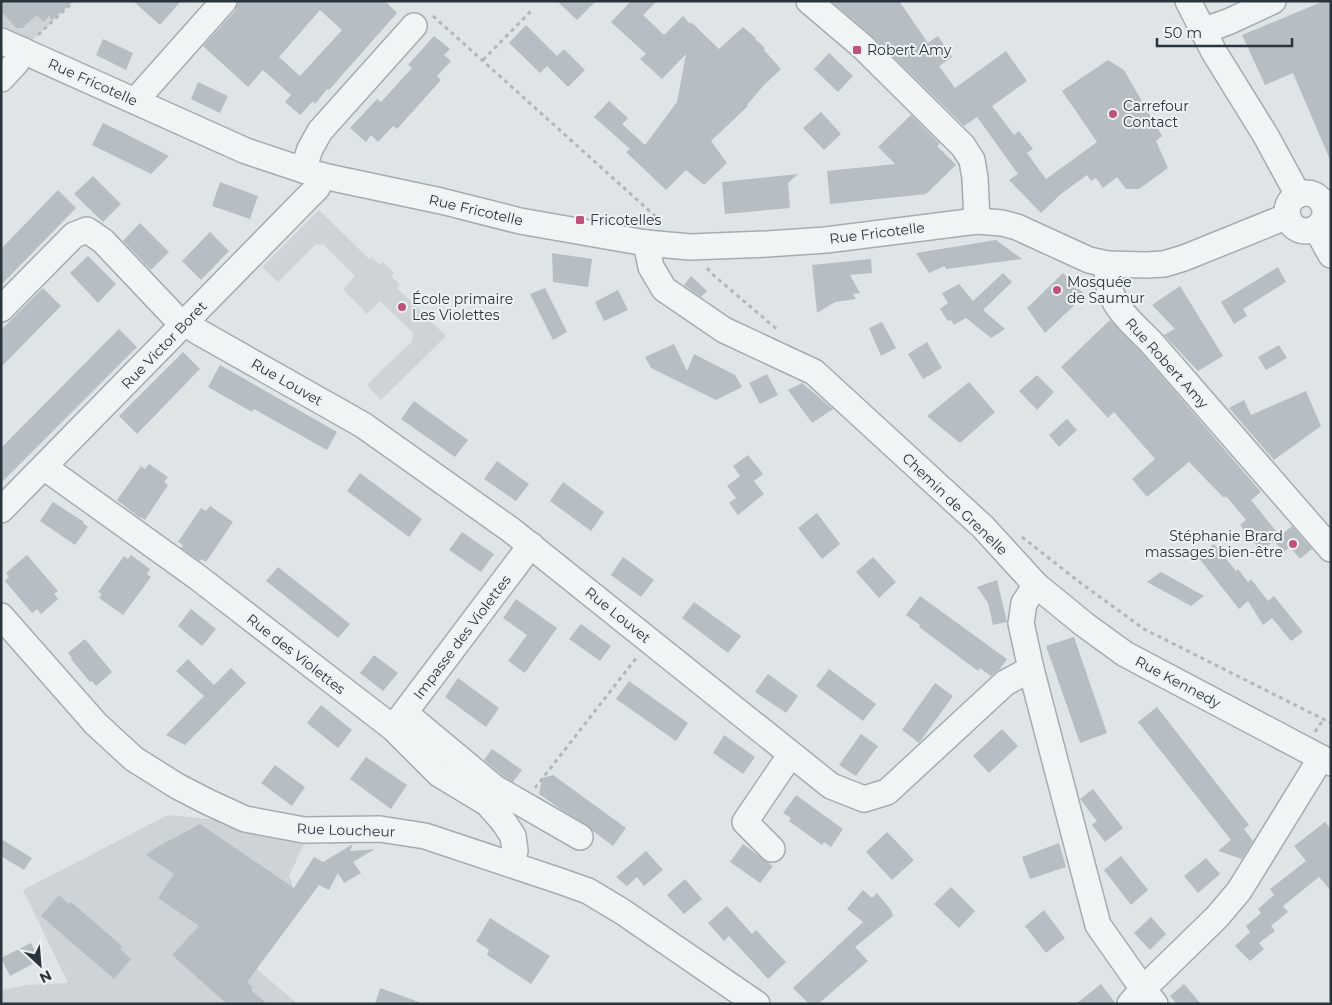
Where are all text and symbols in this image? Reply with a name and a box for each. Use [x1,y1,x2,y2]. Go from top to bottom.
scale bar [1157,15,1292,47]
text: 50 m [1164,23,1202,42]
place label: Robert Amy [867,41,952,59]
marker: Robert Amy [851,44,863,56]
street label: Rue Fricotelle [45,54,141,110]
place label: Carrefour Contact [1123,97,1189,131]
marker: Carrefour Contact [1107,108,1119,120]
street label: Rue Fricotelle [427,190,525,230]
place label: Fricotelles [590,211,661,229]
marker: Fricotelles [574,214,586,226]
street label: Rue Fricotelle [828,218,926,248]
place label: Mosquée de Saumur [1067,273,1145,307]
marker: Mosquée de Saumur [1051,284,1063,296]
place label: École primaire Les Violettes [412,290,513,324]
street label: Rue Victor Boret [117,297,211,393]
marker: École primaire Les Violettes [396,301,408,313]
street label: Rue Robert Amy [1122,314,1213,412]
street label: Rue Louvet [248,354,326,410]
street label: Chemin de Grenelle [898,449,1012,559]
place label: Stéphanie Brard massages bien-être [1145,527,1283,561]
marker: Stéphanie Brard massages bien-être [1287,538,1299,550]
street label: Impasse des Violettes [409,571,515,703]
street label: Rue Louvet [581,583,655,647]
street label: Rue des Violettes [243,610,349,698]
street label: Rue Kennedy [1132,652,1224,712]
street label: Rue Loucheur [296,819,396,841]
north arrow [15,940,65,990]
text: N [37,966,55,987]

